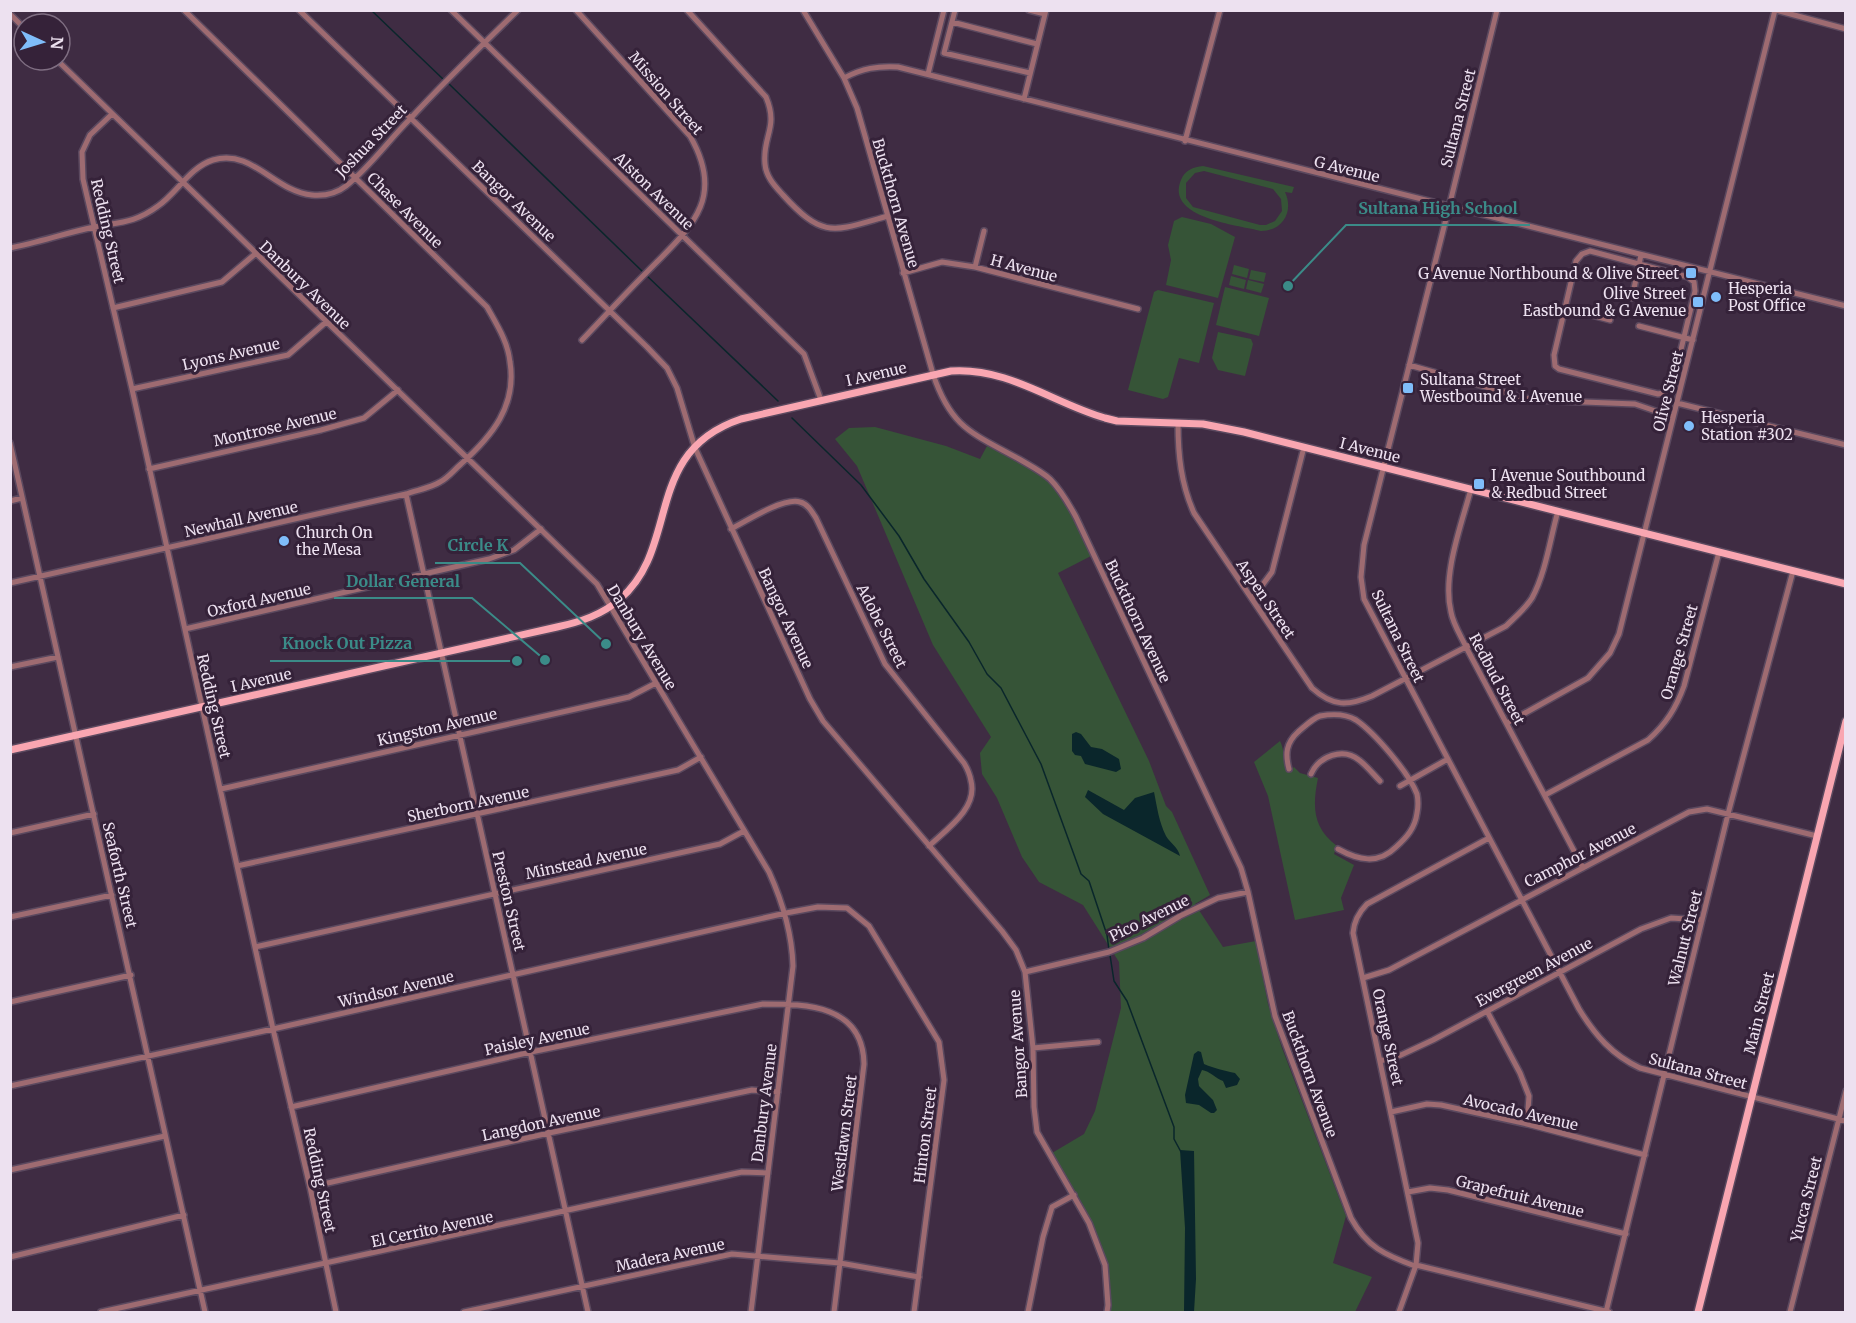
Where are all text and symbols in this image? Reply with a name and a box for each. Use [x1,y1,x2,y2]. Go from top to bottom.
north arrow [12,12,72,72]
text: N [47,36,67,50]
street label: Mission Street [625,47,707,139]
street label: Sultana Street [1437,67,1479,169]
street label: Joshua Street [331,100,411,182]
street label: Buckthorn Avenue [868,136,924,270]
street label: Alston Avenue [610,148,698,234]
street label: G Avenue [1312,152,1382,186]
street label: Bangor Avenue [468,156,560,246]
street label: Chase Avenue [363,168,447,252]
street label: Redding Street [87,177,129,285]
callout: Sultana High School [1346,191,1530,225]
text: Sultana High School [1358,198,1518,218]
street label: Danbury Avenue [255,237,355,333]
street label: H Avenue [989,250,1060,286]
place label: G Avenue Northbound & Olive Street [1418,264,1679,283]
marker: G Avenue Northbound & Olive Street [1684,266,1698,280]
place label: Hesperia Post Office [1728,279,1806,315]
place label: Olive Street Eastbound & G Avenue [1523,284,1686,320]
marker: Hesperia Post Office [1709,290,1723,304]
marker: Olive Street Eastbound & G Avenue [1691,295,1705,309]
street label: Lyons Avenue [180,334,282,374]
street label: Olive Street [1649,348,1687,433]
street label: I Avenue [844,358,908,390]
place label: Sultana Street Westbound & I Avenue [1419,370,1582,406]
marker: Sultana Street Westbound & I Avenue [1401,381,1415,395]
street label: Montrose Avenue [212,404,339,450]
place label: Hesperia Station #302 [1701,408,1793,444]
marker: Hesperia Station #302 [1682,419,1696,433]
street label: I Avenue [1338,433,1402,467]
place label: I Avenue Southbound & Redbud Street [1491,466,1645,502]
marker: I Avenue Southbound & Redbud Street [1472,477,1486,491]
street label: Newhall Avenue [183,497,300,541]
place label: Church On the Mesa [296,523,373,559]
callout: Circle K [435,529,520,563]
marker: Church On the Mesa [277,534,291,548]
text: Circle K [448,535,508,555]
street label: Aspen Street [1232,555,1300,642]
street label: Buckthorn Avenue [1101,556,1175,686]
callout: Dollar General [334,564,472,598]
street label: Bangor Avenue [754,565,818,671]
text: Dollar General [346,571,460,591]
street label: Oxford Avenue [205,579,313,621]
street label: Adobe Street [852,580,911,671]
street label: Danbury Avenue [603,581,681,693]
street label: Sultana Street [1367,586,1429,686]
street label: Orange Street [1656,602,1702,702]
callout: Knock Out Pizza [270,627,424,661]
street label: Redbud Street [1465,630,1529,728]
text: Knock Out Pizza [282,633,412,653]
street label: Redding Street [193,652,235,760]
street label: I Avenue [229,664,293,696]
street label: Kingston Avenue [375,704,499,750]
street label: Sherborn Avenue [405,782,531,826]
street label: Camphor Avenue [1521,819,1639,891]
street label: Seaforth Street [99,820,141,930]
street label: Minstead Avenue [524,839,649,883]
street label: Preston Street [488,849,530,953]
street label: Walnut Street [1664,888,1706,989]
street label: Pico Avenue [1106,890,1192,946]
street label: Evergreen Avenue [1472,933,1596,1011]
street label: Windsor Avenue [336,966,456,1012]
street label: Main Street [1740,970,1778,1056]
street label: Orange Street [1368,987,1408,1087]
street label: Bangor Avenue [1005,989,1031,1099]
street label: Buckthorn Avenue [1278,1008,1342,1140]
street label: Paisley Avenue [483,1019,591,1059]
street label: Danbury Avenue [747,1042,781,1163]
street label: Sultana Street [1647,1049,1749,1093]
street label: Westlawn Street [827,1073,861,1193]
street label: Hinton Street [910,1085,940,1184]
street label: Avocado Avenue [1461,1089,1580,1134]
street label: Langdon Avenue [480,1101,602,1145]
street label: Redding Street [300,1126,340,1234]
street label: Yucca Street [1786,1154,1826,1245]
street label: Grapefruit Avenue [1454,1171,1586,1221]
street label: El Cerrito Avenue [369,1207,495,1251]
street label: Madera Avenue [614,1234,726,1276]

